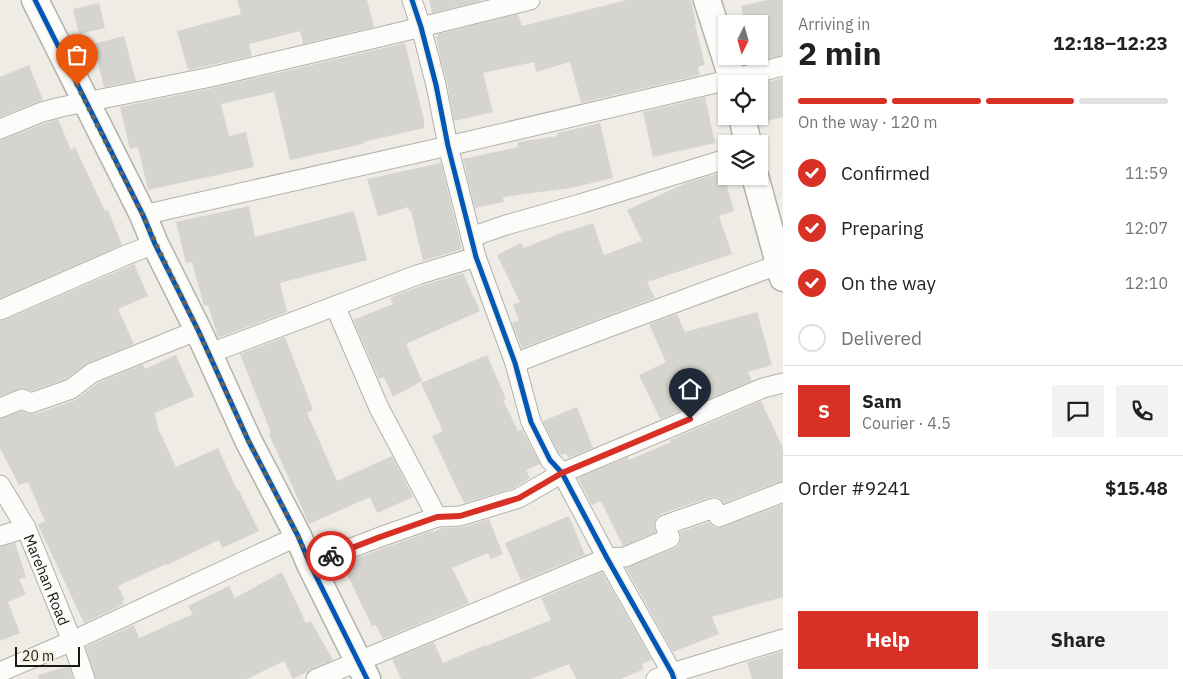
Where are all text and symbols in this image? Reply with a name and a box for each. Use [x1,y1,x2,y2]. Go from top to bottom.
text: Arriving in [798,14,870,34]
north arrow [718,15,768,65]
map controls [718,15,768,185]
text: 12:18–12:23 [1053,31,1168,55]
text: 2 min [798,32,882,74]
pin [56,34,98,85]
icon: bag [63,41,91,69]
button: locate [718,75,768,125]
text: On the way · 120 m [798,112,937,132]
button: layers [718,135,768,185]
icon: check [798,159,826,187]
text: Confirmed [841,161,930,185]
text: 11:59 [1125,163,1168,183]
icon: check [798,214,826,242]
text: Preparing [841,216,923,240]
text: 12:07 [1125,218,1168,238]
icon: check [798,269,826,297]
text: On the way [841,271,936,295]
text: 12:10 [1125,273,1168,293]
text: Delivered [841,326,922,350]
pin [669,368,711,419]
icon: home [676,375,704,403]
button: chat [1052,385,1104,437]
button: phone [1116,385,1168,437]
text: Sam [862,389,902,413]
text: S [818,399,830,423]
text: Courier · 4.5 [862,413,951,433]
text: Order #9241 [798,476,910,500]
text: $15.48 [1105,476,1168,500]
street label: Marehan Road [20,531,74,628]
courier [306,531,356,581]
icon: bike [317,542,345,570]
button: Help [798,611,978,669]
button: Share [988,611,1168,669]
scale bar [15,644,80,667]
text: 20 m [22,647,54,665]

